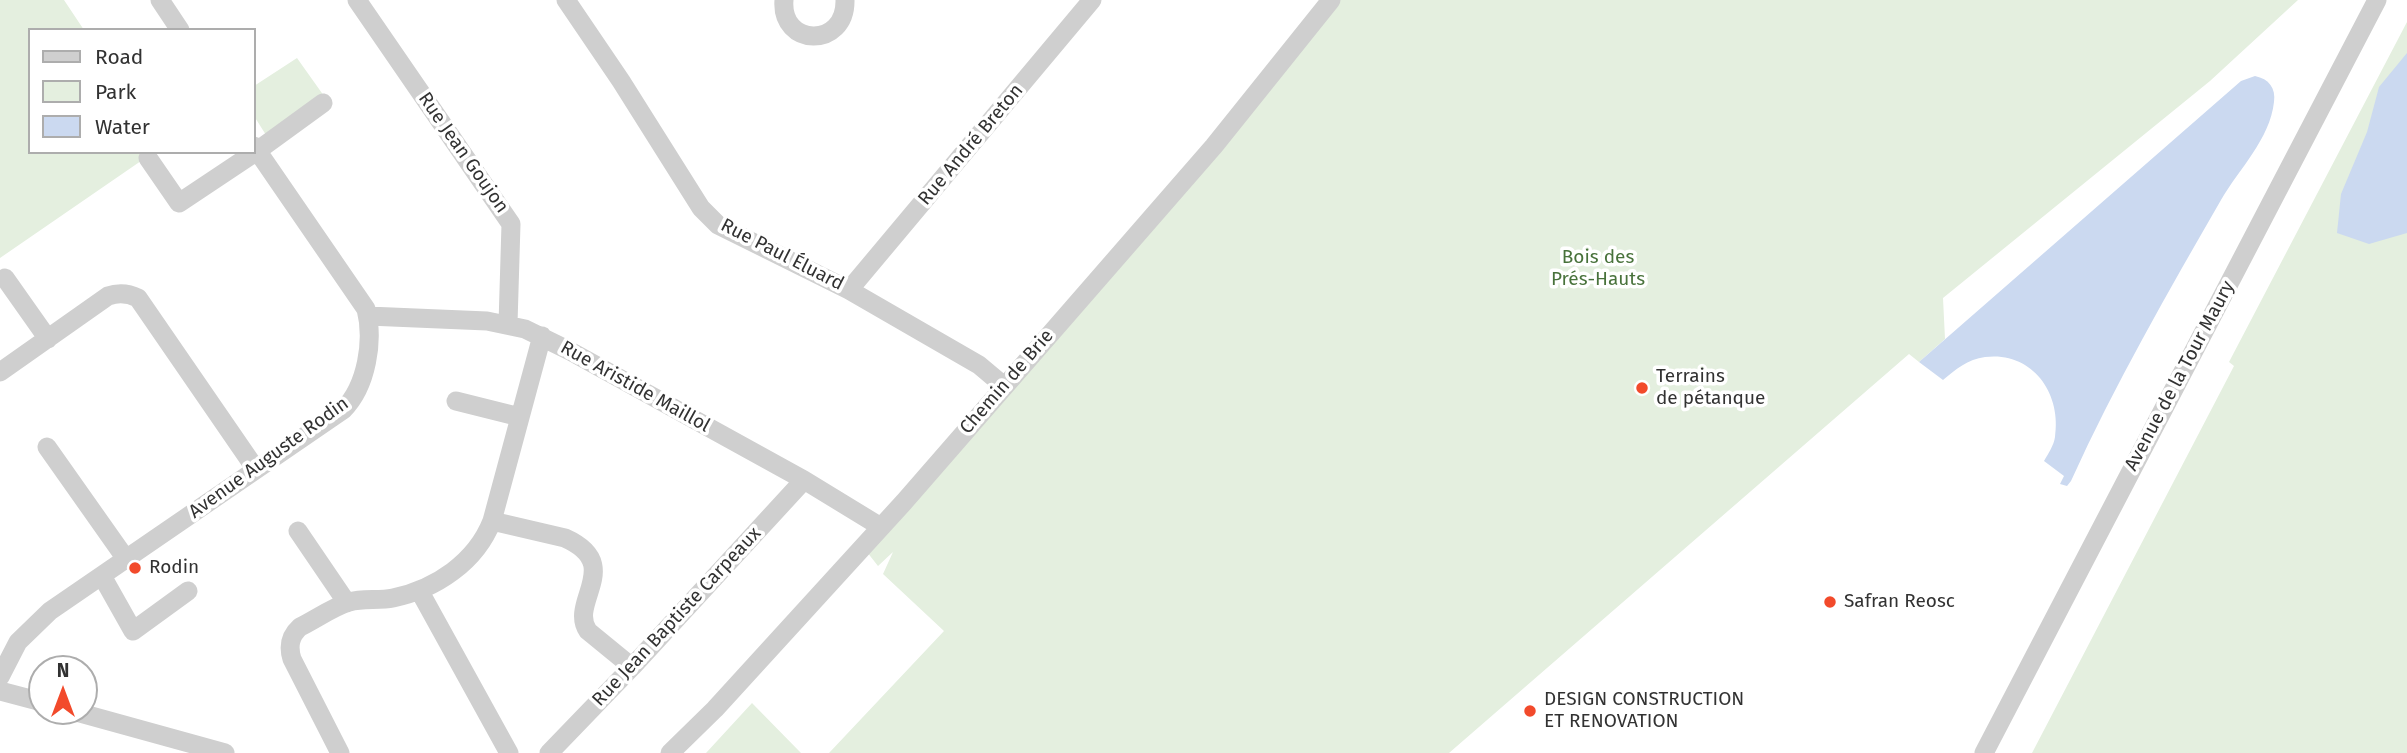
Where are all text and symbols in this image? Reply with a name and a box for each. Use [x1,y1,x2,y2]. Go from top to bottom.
legend [28,28,256,154]
text: Road [95,44,143,70]
text: Park [95,79,136,105]
street label: Rue André Breton [914,80,1028,210]
street label: Rue Jean Goujon [413,88,513,218]
text: Water [95,114,150,140]
street label: Rue Paul Éluard [717,214,847,296]
park label: Bois des Prés-Hauts [1551,247,1645,291]
street label: Avenue de la Tour Maury [2120,277,2240,475]
street label: Chemin de Brie [955,325,1059,439]
street label: Rue Aristide Maillol [556,336,714,438]
place label: Terrains de pétanque [1656,366,1765,410]
marker: Terrains de pétanque [1634,380,1650,396]
street label: Avenue Auguste Rodin [185,392,353,524]
street label: Rue Jean Baptiste Carpeaux [588,523,766,711]
place label: Rodin [149,557,199,579]
marker: Rodin [127,560,143,576]
place label: Safran Reosc [1844,591,1955,613]
marker: Safran Reosc [1822,594,1838,610]
north arrow [28,655,98,725]
text: N [57,659,69,682]
place label: DESIGN CONSTRUCTION ET RENOVATION [1544,689,1744,733]
marker: DESIGN CONSTRUCTION ET RENOVATION [1522,703,1538,719]

